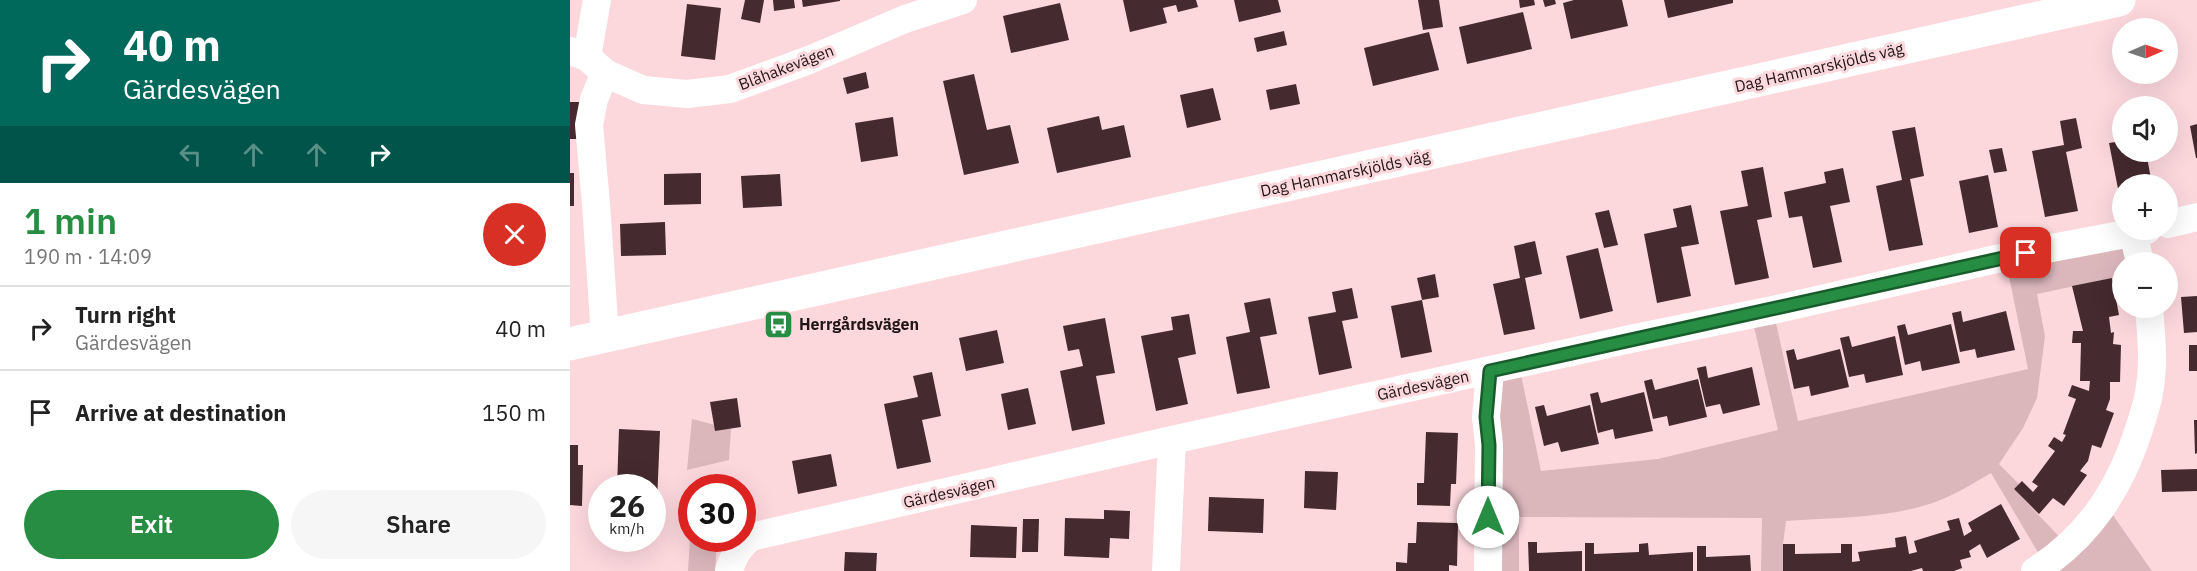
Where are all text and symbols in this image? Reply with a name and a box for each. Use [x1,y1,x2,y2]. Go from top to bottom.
text: 40 m [123,18,221,73]
north arrow [2112,18,2178,84]
map controls [2112,18,2178,318]
icon: right [24,24,102,102]
street label: Dag Hammarskjölds väg [1733,38,1906,96]
street label: Blåhakevägen [736,40,836,94]
text: Gärdesvägen [123,71,281,106]
button: sound [2112,96,2178,162]
icon: left [174,138,207,171]
icon: ahead [237,138,270,171]
icon: ahead [300,138,333,171]
icon: right [363,138,396,171]
street label: Dag Hammarskjölds väg [1258,145,1432,201]
button: + [2112,174,2178,240]
text: 1 min [24,197,117,244]
button: close [483,203,546,266]
pin [2000,227,2051,278]
icon: arrive [2009,236,2042,269]
text: 190 m · 14:09 [24,243,152,270]
button: − [2112,252,2178,318]
text: Turn right [75,300,176,329]
bus stop icon: Herrgårdsvägen [762,308,794,340]
icon: right [24,312,57,345]
text: 40 m [495,314,546,343]
place label: Herrgårdsvägen [799,314,919,334]
text: Gärdesvägen [75,329,192,356]
street label: Gärdesvägen [1375,365,1471,405]
icon: arrive [24,396,57,429]
text: Arrive at destination [75,398,286,427]
text: 150 m [482,398,546,427]
street label: Gärdesvägen [901,472,997,512]
speed limit sign: 30 [678,474,756,552]
position arrow [1456,485,1520,549]
text: 26 [609,486,645,525]
button: Exit [24,490,279,559]
button: Share [291,490,546,559]
text: km/h [609,519,645,538]

